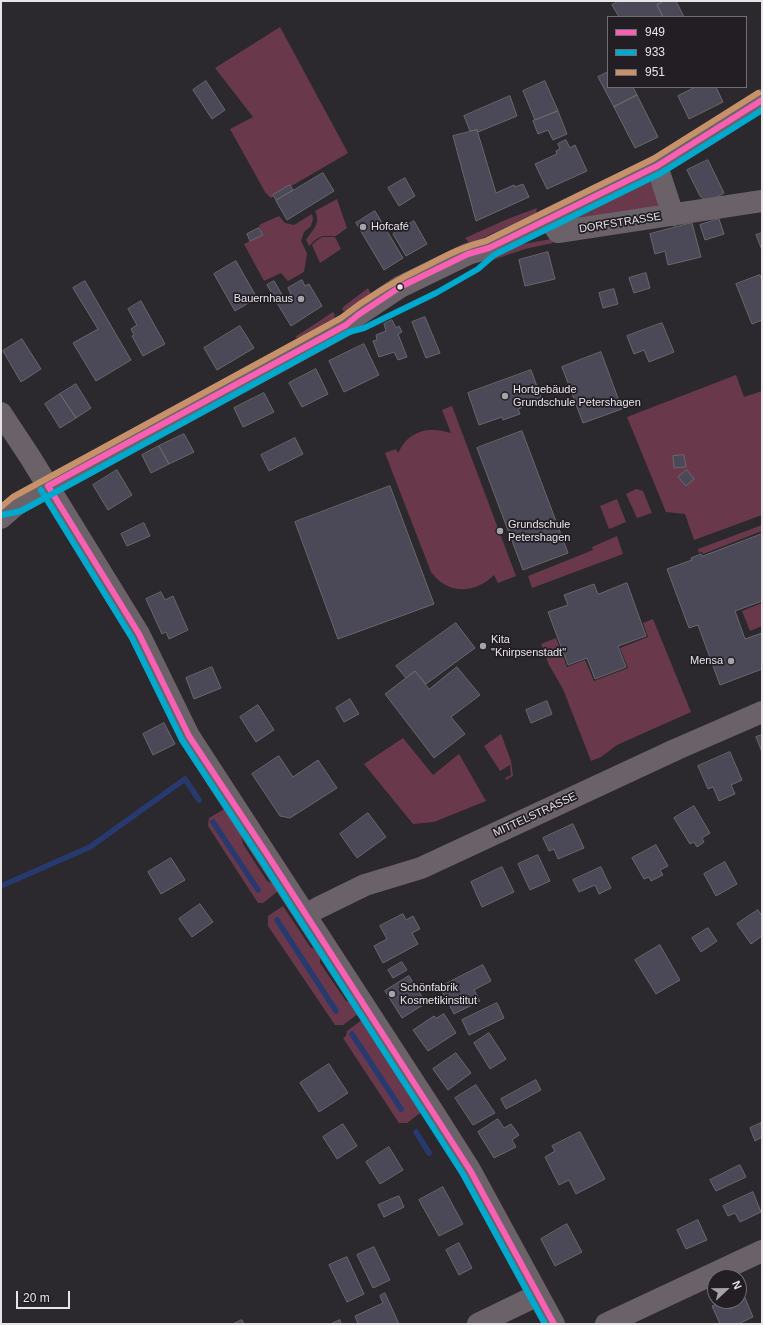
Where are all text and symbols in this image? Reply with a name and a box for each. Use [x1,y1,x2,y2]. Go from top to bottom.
legend [607,16,747,88]
text: 949 [645,25,665,39]
text: 933 [645,45,665,59]
text: 951 [645,65,665,79]
street label: DORFSTRASSE [578,210,662,236]
place label: Hofcafé [371,220,409,234]
marker: Hofcafé [358,222,368,232]
unlabelled marker [395,282,405,292]
place label: Bauernhaus [234,292,293,306]
marker: Bauernhaus [296,294,306,304]
place label: Hortgebäude Grundschule Petershagen [513,383,641,409]
marker: Hortgebäude Grundschule Petershagen [500,391,510,401]
place label: Grundschule Petershagen [508,518,570,544]
marker: Grundschule Petershagen [495,526,505,536]
place label: Kita "Knirpsenstadt" [491,633,566,659]
marker: Kita "Knirpsenstadt" [478,641,488,651]
place label: Mensa [690,654,723,668]
marker: Mensa [726,656,736,666]
street label: MITTELSTRASSE [491,790,579,840]
place label: Schönfabrik Kosmetikinstitut [400,981,477,1007]
marker: Schönfabrik Kosmetikinstitut [387,989,397,999]
north arrow [707,1269,747,1309]
text: N [730,1279,744,1291]
scale bar [18,1283,72,1309]
text: 20 m [23,1291,50,1305]

